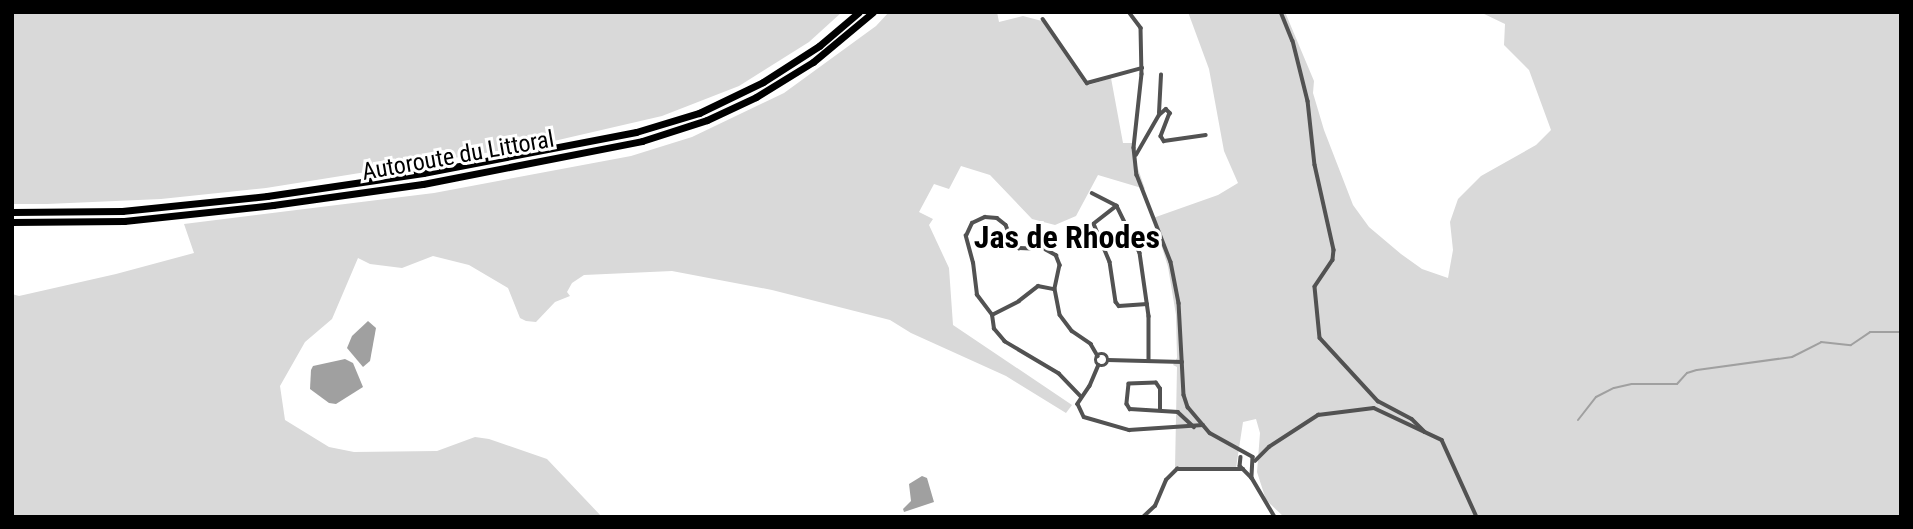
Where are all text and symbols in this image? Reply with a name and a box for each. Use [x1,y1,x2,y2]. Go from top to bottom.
street label: Autoroute du Littoral [360,125,556,187]
district label: Jas de Rhodes [974,218,1160,256]

